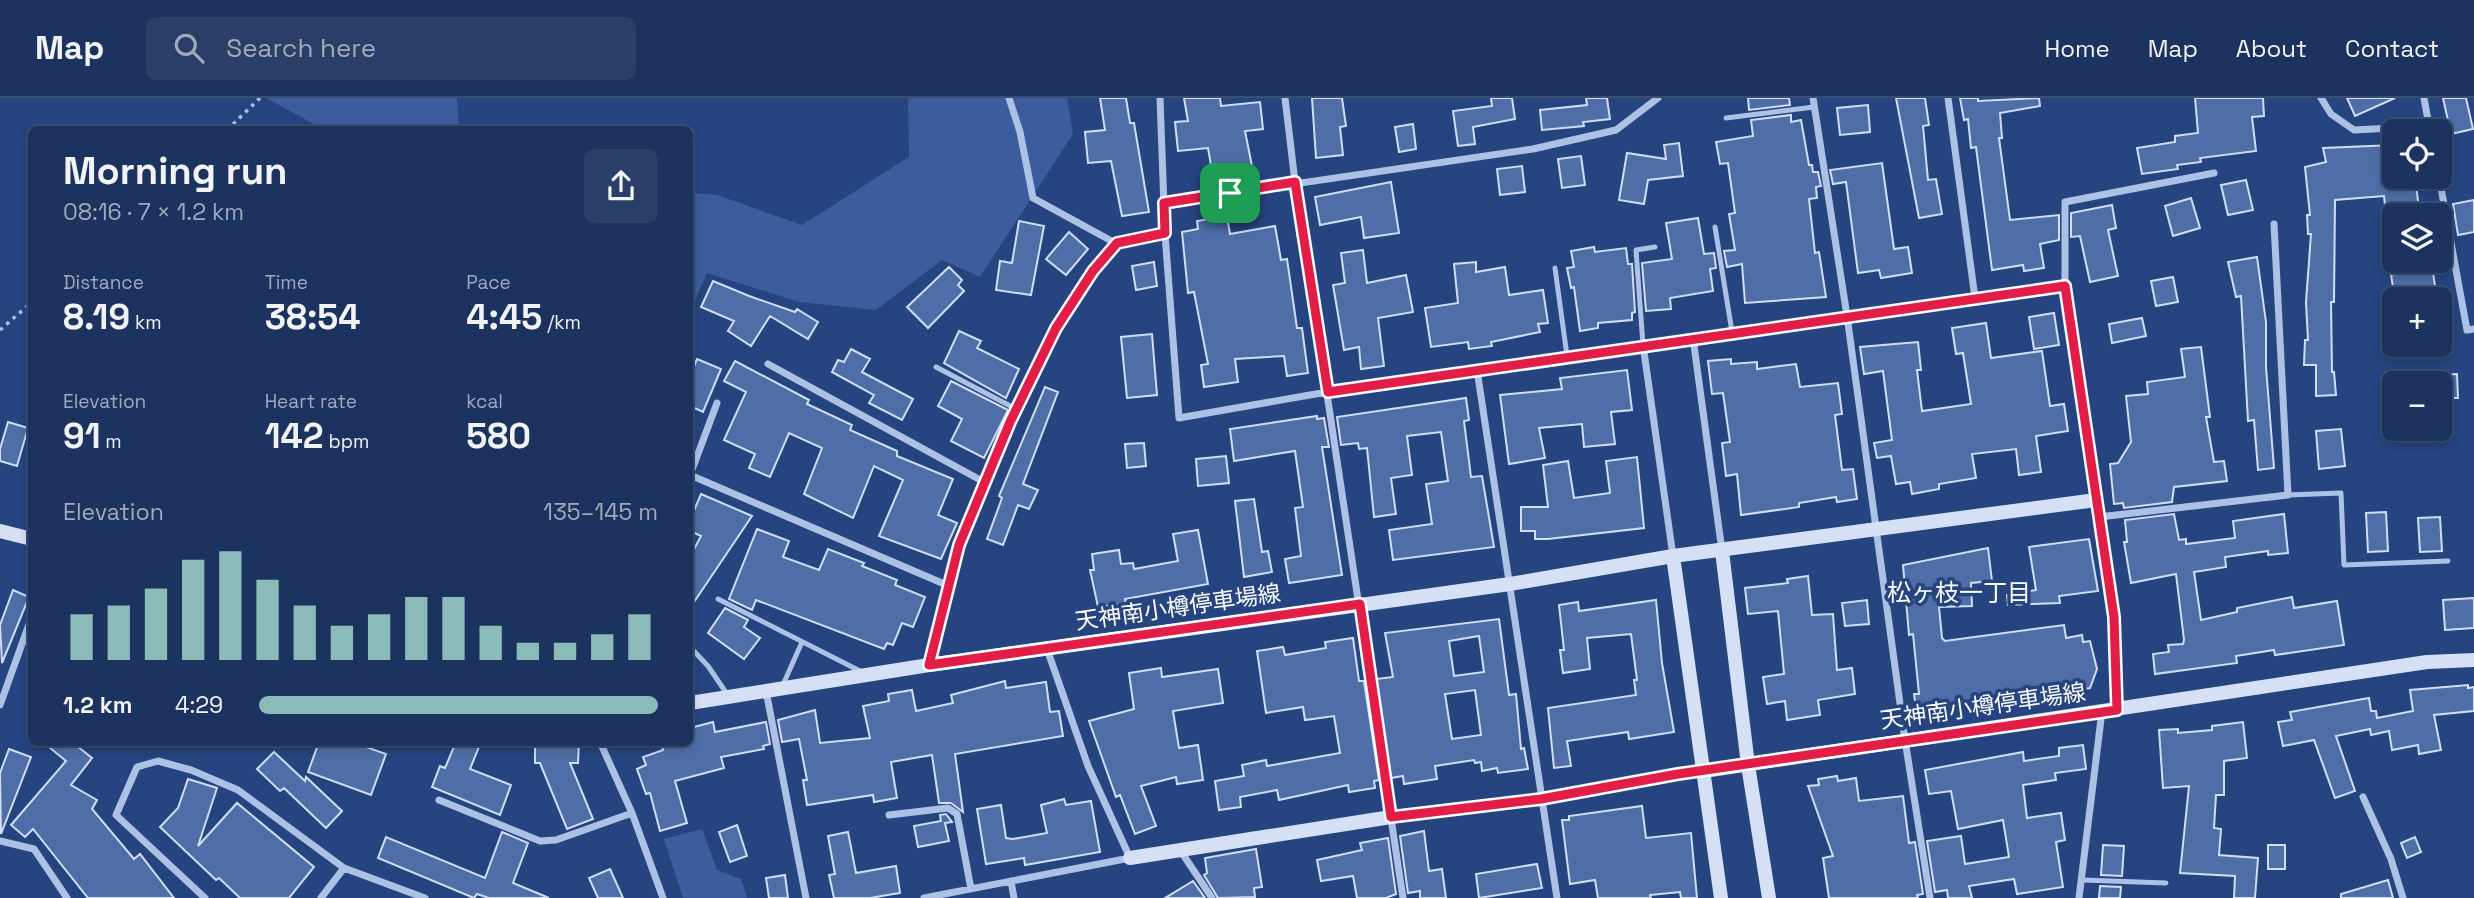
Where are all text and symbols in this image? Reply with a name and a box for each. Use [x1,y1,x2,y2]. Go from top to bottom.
search box [146,17,636,80]
text: Map [35,27,104,69]
icon: search [170,29,208,67]
text: Search here [226,31,376,65]
text: Home [2044,33,2110,64]
text: Map [2148,33,2198,64]
text: About [2236,33,2307,64]
text: Contact [2345,33,2439,64]
map controls [2382,119,2452,441]
button: locate [2382,119,2452,189]
text: Morning run [63,147,288,195]
button: share [584,149,658,223]
pin [1200,163,1260,223]
icon: arrive [1211,174,1249,212]
text: 08:16 · 7 × 1.2 km [63,197,244,227]
button: layers [2382,203,2452,273]
text: Distance [63,270,144,295]
text: Time [265,270,308,295]
text: Pace [466,270,511,295]
button: + [2382,287,2452,357]
text: 8.19 [63,295,130,339]
text: 38:54 [265,295,361,339]
text: 4:45 [466,295,542,339]
text: km [130,310,162,335]
text: /km [542,310,581,335]
button: − [2382,371,2452,441]
text: Elevation [63,389,146,414]
text: Heart rate [265,389,357,414]
text: kcal [466,389,503,414]
text: 91 [63,414,100,458]
text: 142 [265,414,324,458]
text: 580 [466,414,531,458]
text: m [100,429,122,454]
text: bpm [324,429,369,454]
text: Elevation [63,497,164,527]
text: 135–145 m [543,497,658,527]
district label: 松ヶ枝一丁目 [1887,577,2031,608]
street label: 天神南小樽停車場線 [1073,578,1283,636]
street label: 天神南小樽停車場線 [1878,677,2088,735]
text: 1.2 km [63,690,132,720]
text: 4:29 [175,690,223,720]

